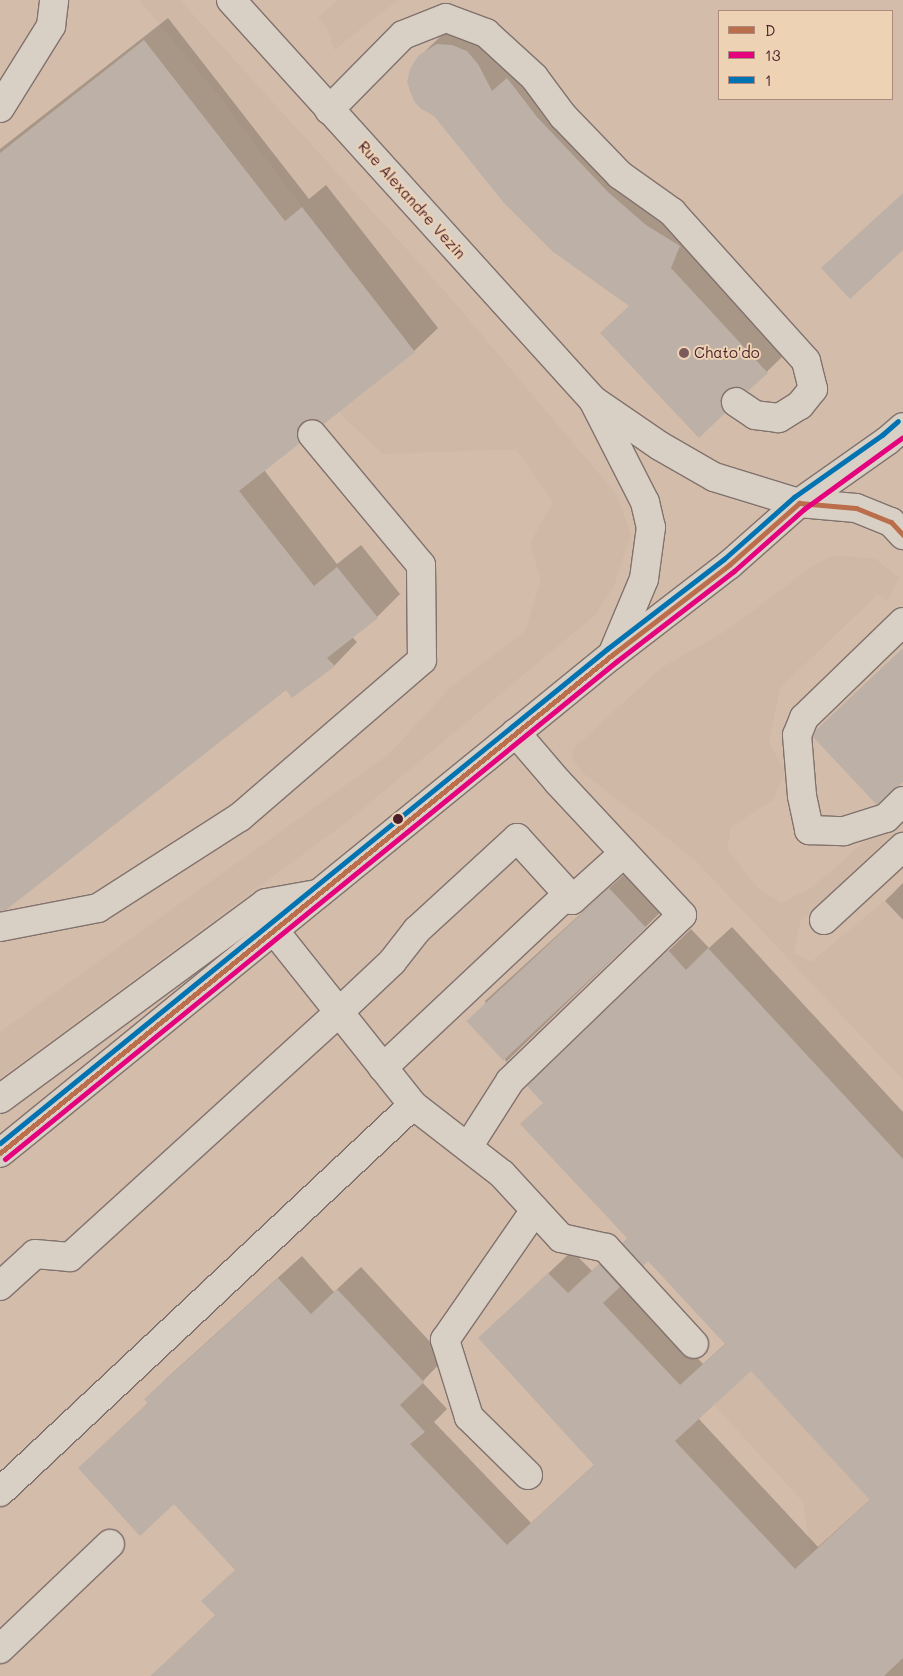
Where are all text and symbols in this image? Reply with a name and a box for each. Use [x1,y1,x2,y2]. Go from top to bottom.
legend [718,10,893,100]
text: D [765,20,775,40]
text: 13 [765,45,781,65]
text: 1 [765,70,772,90]
street label: Rue Alexandre Vezin [354,138,470,262]
place label: Chato'do [694,344,760,362]
marker: Chato'do [678,347,690,359]
unlabelled marker [393,814,403,824]

